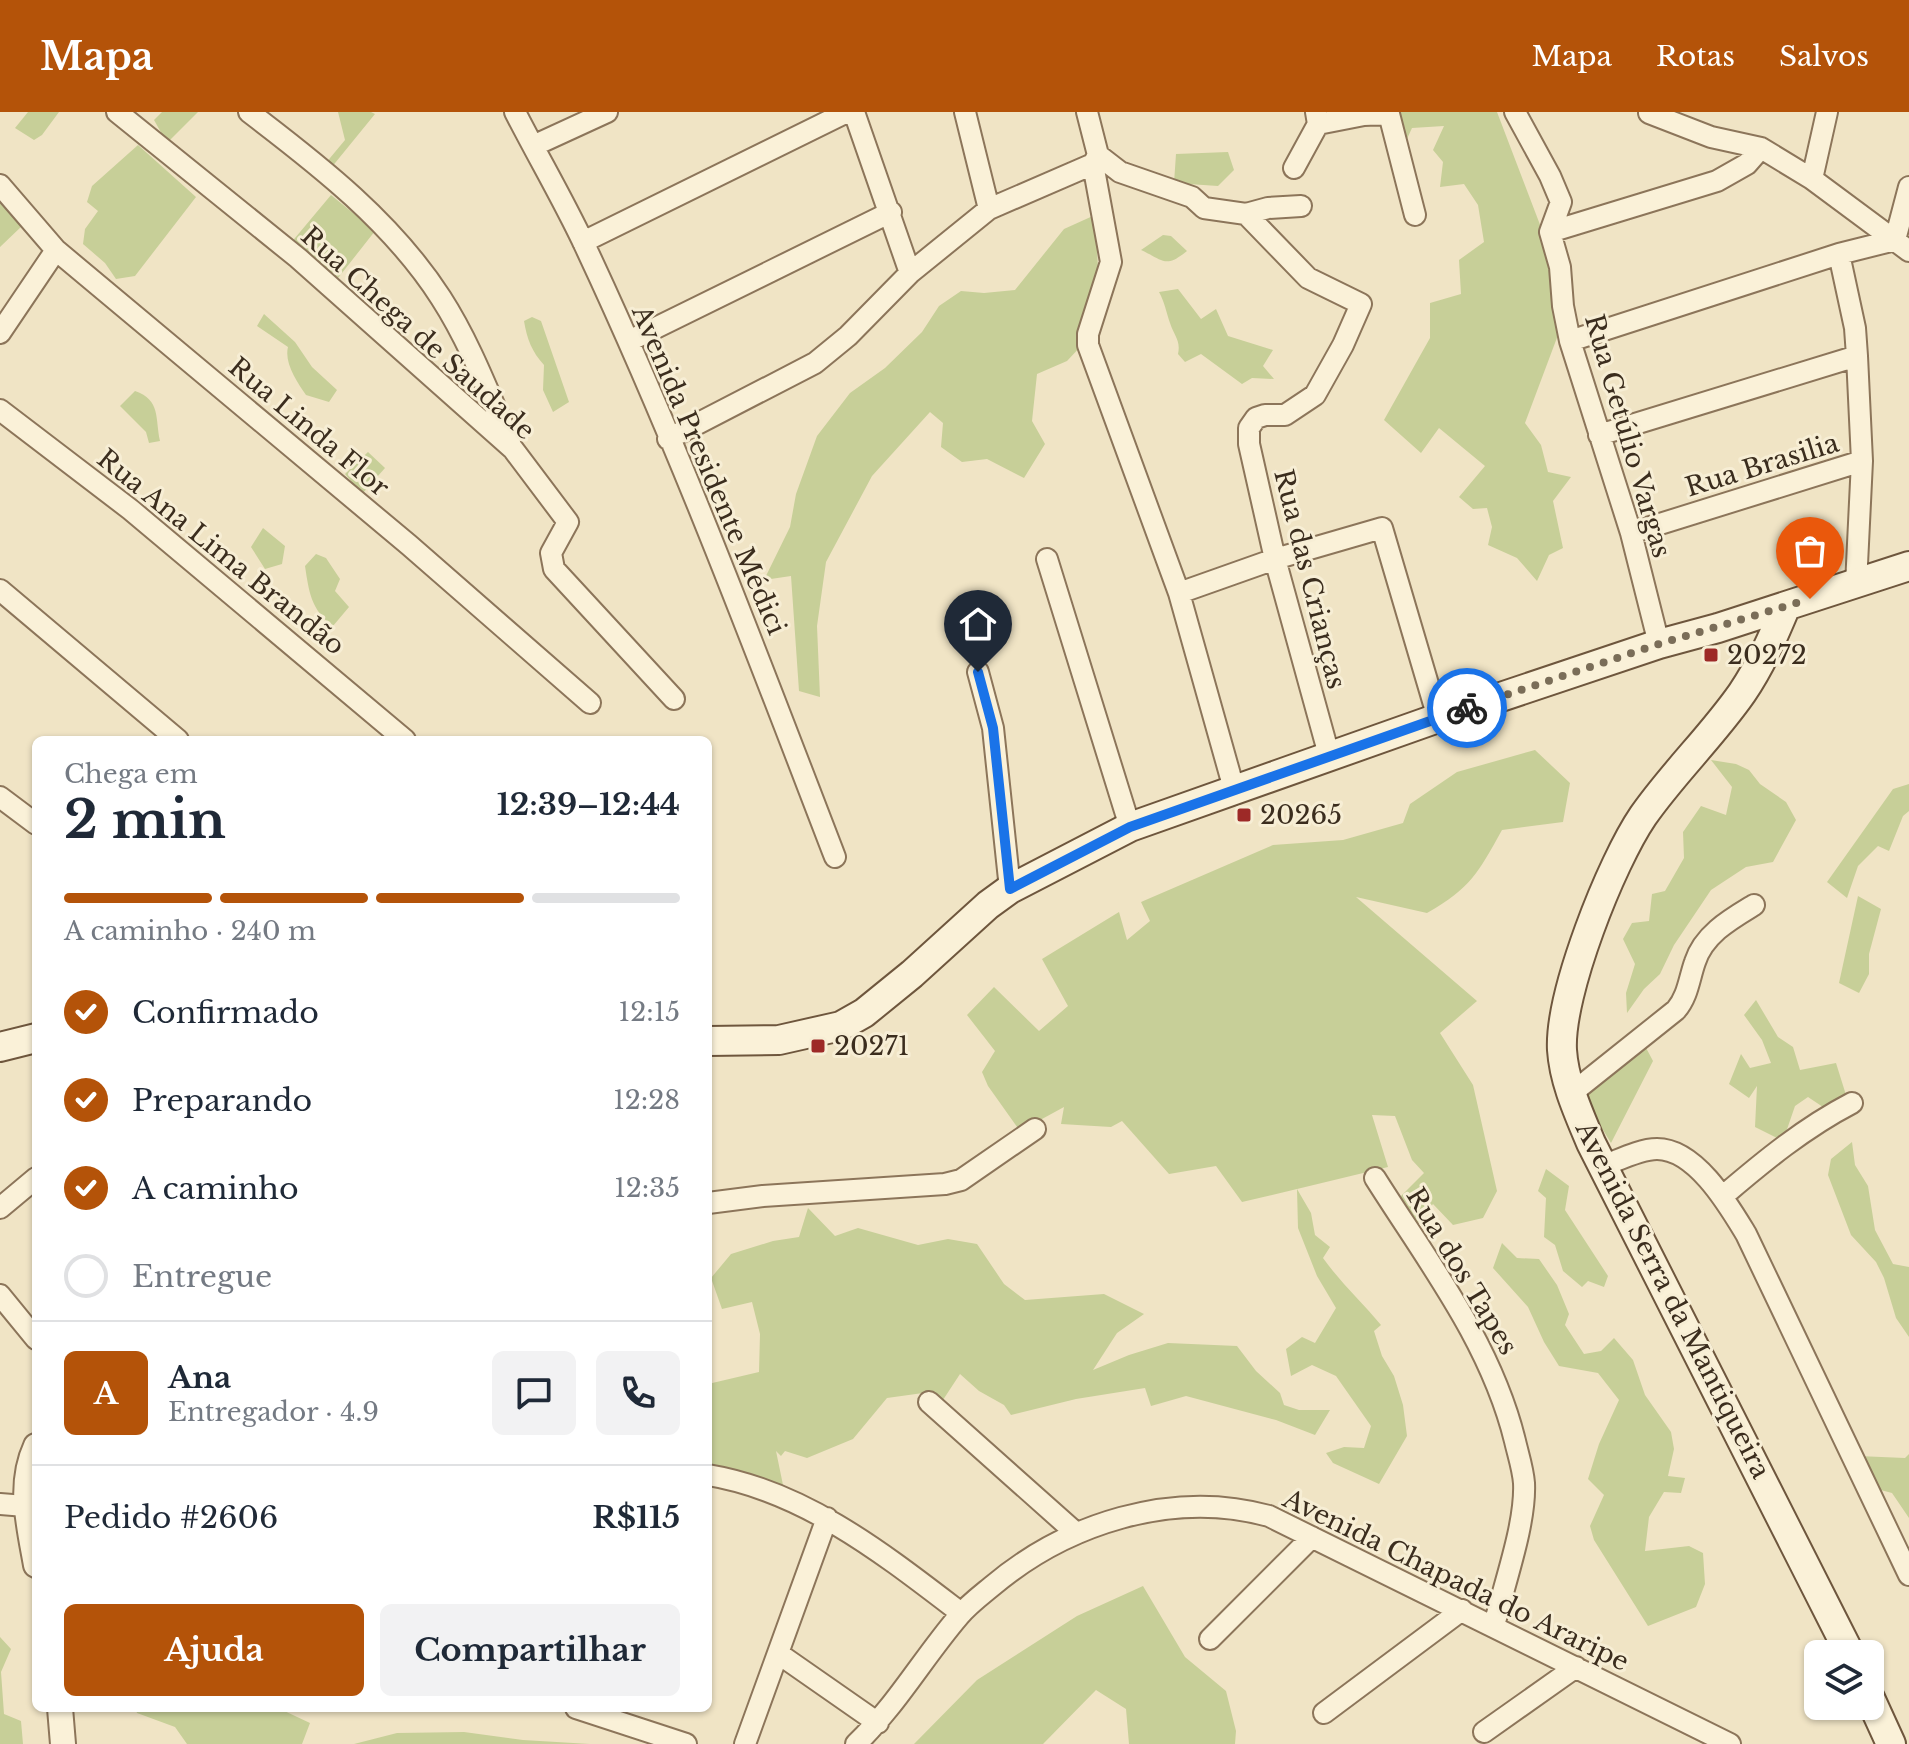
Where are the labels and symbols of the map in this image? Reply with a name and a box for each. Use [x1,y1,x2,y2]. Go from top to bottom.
street label: Rua Chega de Saudade [295,220,541,446]
street label: Avenida Presidente Médici [625,300,793,640]
street label: Rua Getúlio Vargas [1578,311,1678,561]
street label: Rua Linda Flor [222,351,396,504]
street label: Rua Brasilia [1681,426,1843,503]
street label: Rua Ana Lima Brandão [91,442,351,662]
street label: Rua das Crianças [1267,466,1353,692]
pin [1776,517,1844,599]
pin [944,590,1012,672]
place label: 20272 [1727,639,1807,671]
marker: 20272 [1702,646,1720,664]
courier [1427,668,1507,748]
place label: 20265 [1260,799,1342,831]
marker: 20265 [1235,806,1253,824]
place label: 20271 [834,1030,909,1062]
marker: 20271 [809,1037,827,1055]
street label: Avenida Serra da Mantiqueira [1568,1115,1777,1484]
street label: Rua dos Tapes [1400,1182,1524,1360]
street label: Avenida Chapada do Araripe [1277,1482,1634,1678]

